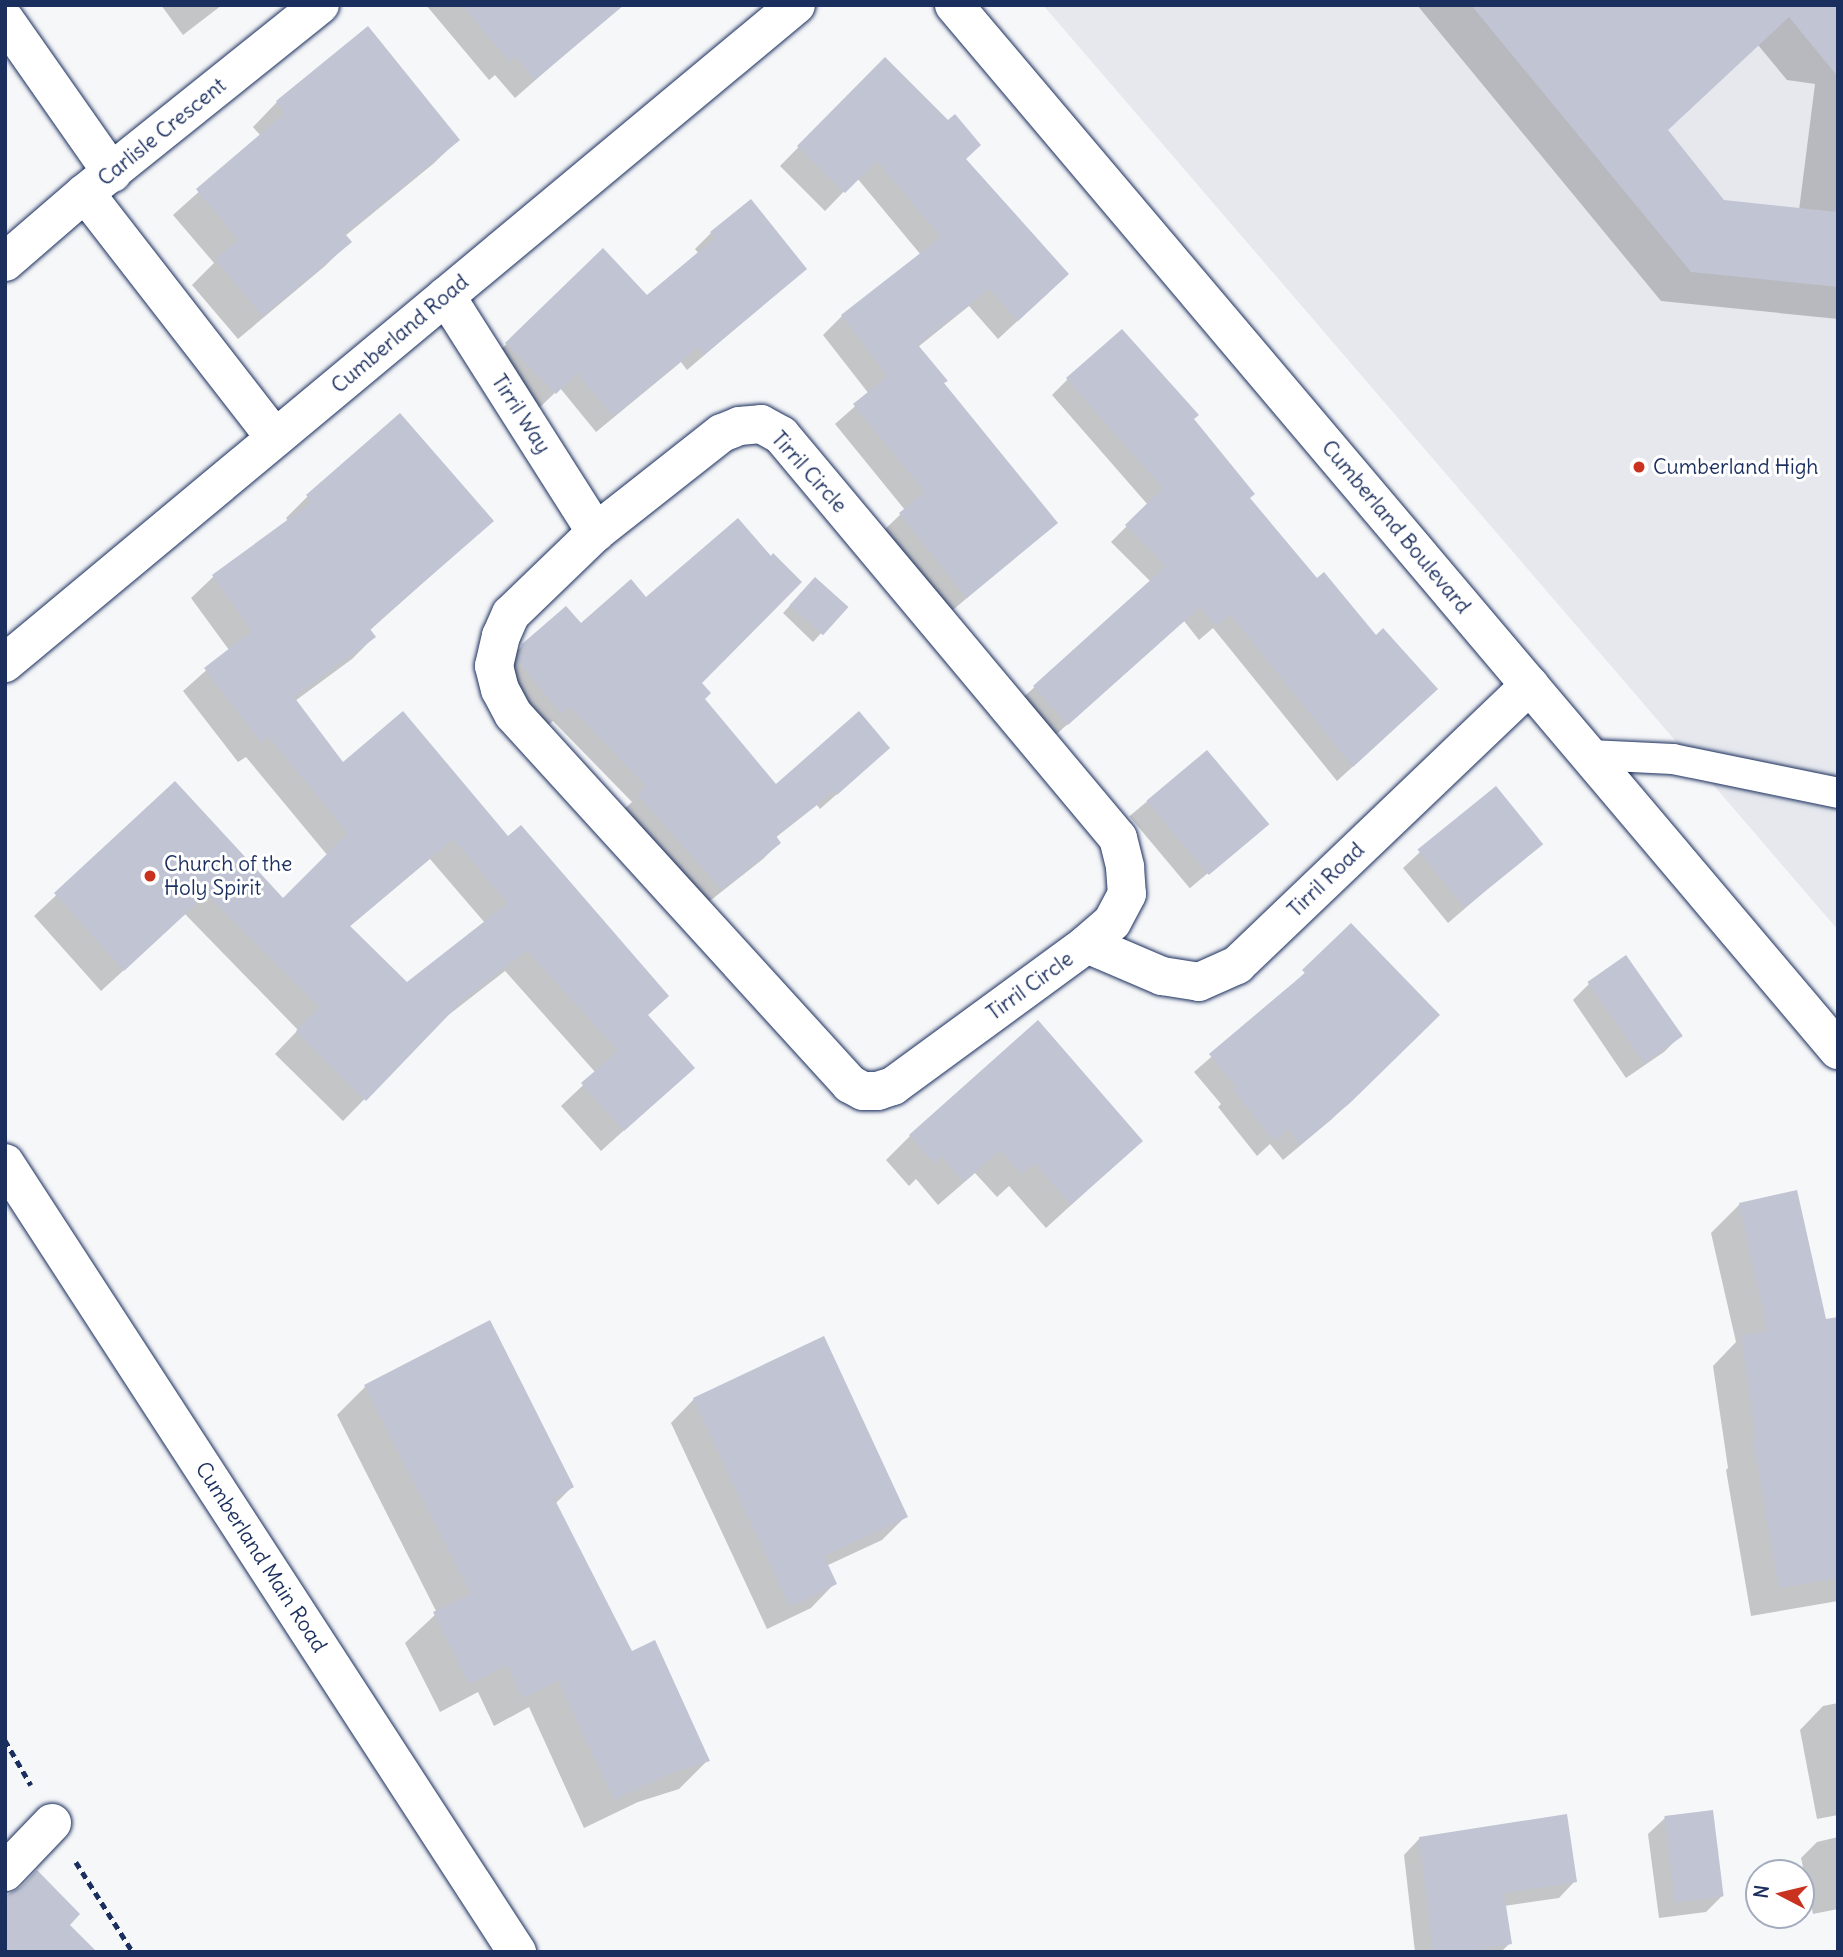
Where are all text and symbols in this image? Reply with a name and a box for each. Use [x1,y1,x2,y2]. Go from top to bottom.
street label: Carlisle Crescent [93,73,231,191]
street label: Cumberland Road [326,269,474,399]
street label: Tirril Way [486,370,556,458]
street label: Tirril Circle [766,426,852,518]
street label: Cumberland Boulevard [1316,435,1476,619]
place label: Cumberland High [1653,454,1818,480]
marker: Cumberland High [1631,459,1647,475]
street label: Tirril Road [1283,837,1369,923]
place label: Church of the Holy Spirit [164,851,292,901]
marker: Church of the Holy Spirit [142,868,158,884]
street label: Tirril Circle [982,946,1078,1026]
street label: Cumberland Main Road [190,1457,332,1657]
north arrow [1745,1859,1815,1929]
text: N [1748,1884,1774,1900]

